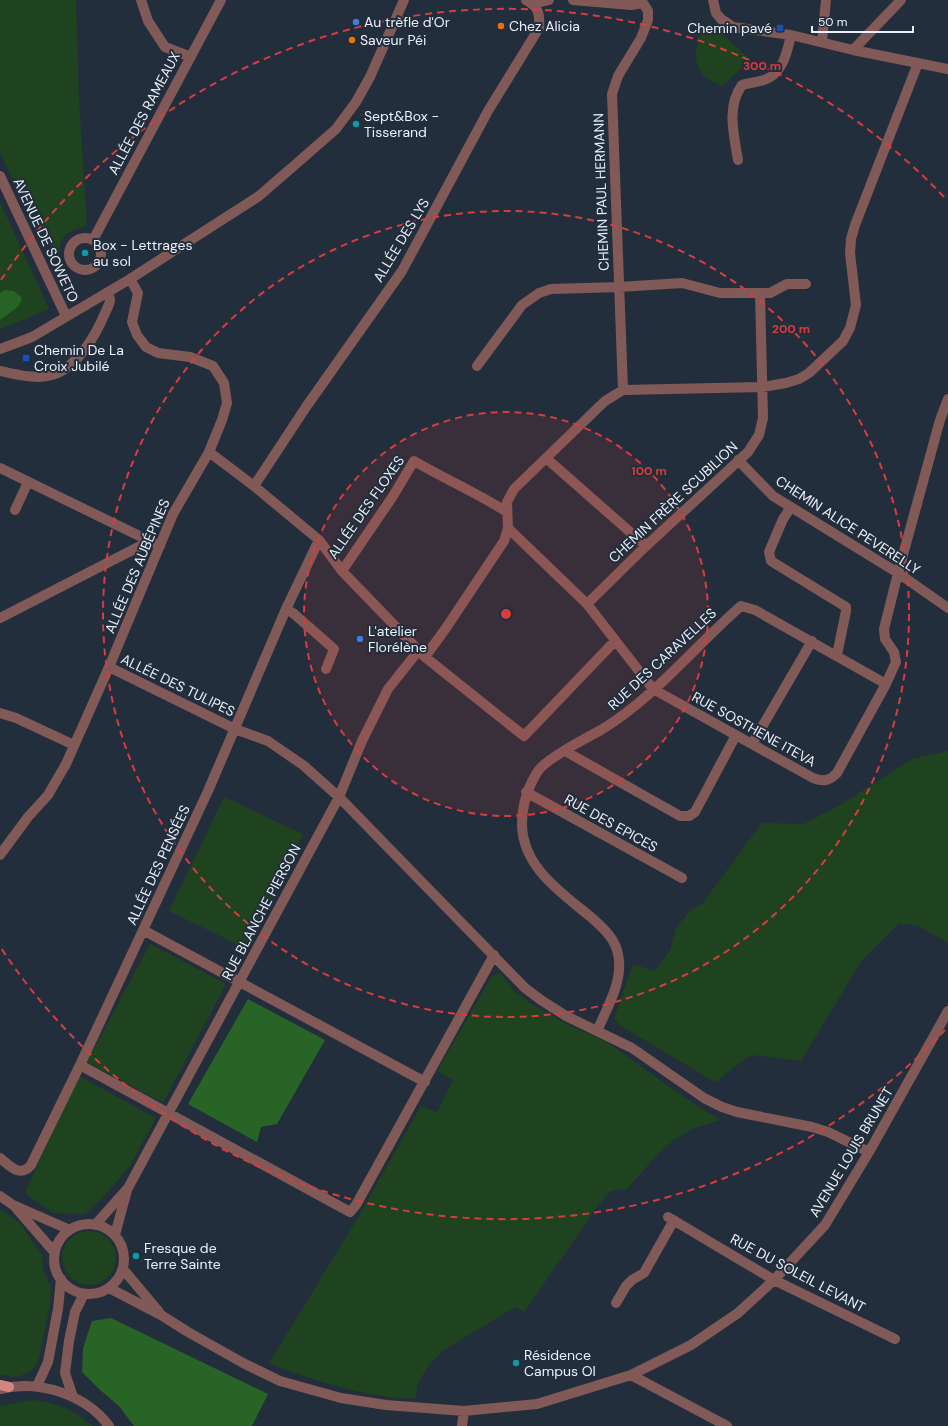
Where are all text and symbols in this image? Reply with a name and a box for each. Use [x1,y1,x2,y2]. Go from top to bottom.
scale bar [812,8,913,34]
place label: Au trèfle d'Or [364,13,450,31]
text: 50 m [818,14,847,30]
marker: Au trèfle d'Or [351,17,361,27]
place label: Chez Alicia [509,17,580,35]
place label: Chemin pavé [687,19,772,37]
marker: Chez Alicia [496,21,506,31]
marker: Chemin pavé [775,23,785,33]
place label: Saveur Péi [360,31,426,49]
marker: Saveur Péi [347,35,357,45]
street label: ALLÉE DES RAMEAUX [104,48,184,178]
text: 300 m [743,58,781,74]
place label: Sept&Box - Tisserand [364,107,439,141]
street label: CHEMIN PAUL HERMANN [589,113,613,271]
marker: Sept&Box - Tisserand [351,119,361,129]
street label: AVENUE DE SOWETO [9,175,83,305]
street label: ALLÉE DES LYS [369,195,433,285]
place label: Box - Lettrages au sol [93,236,193,270]
marker: Box - Lettrages au sol [80,248,90,258]
text: 200 m [772,321,810,337]
place label: Chemin De La Croix Jubilé [34,341,124,375]
marker: Chemin De La Croix Jubilé [21,353,31,363]
street label: CHEMIN FRÈRE SCUBILION [605,438,741,566]
street label: ALLÉE DES FLOXES [324,452,408,562]
text: 100 m [631,463,667,479]
street label: CHEMIN ALICE PEVERELLY [772,472,924,578]
street label: ALLÉE DES AUBÉPINES [100,496,174,636]
street label: RUE DES CARAVELLES [604,604,720,714]
centre of rings [499,607,513,621]
place label: L'atelier Florélène [368,622,427,656]
marker: L'atelier Florélène [355,634,365,644]
street label: ALLÉE DES TULIPES [118,650,238,720]
street label: RUE SOSTHENE ITEVA [689,687,819,771]
street label: RUE DES EPICES [561,790,661,856]
street label: ALLÉE DES PENSÉES [122,802,194,928]
street label: RUE BLANCHE PIERSON [218,841,304,983]
street label: AVENUE LOUIS BRUNET [805,1084,897,1220]
street label: RUE DU SOLEIL LEVANT [727,1230,869,1316]
place label: Fresque de Terre Sainte [144,1239,221,1273]
marker: Fresque de Terre Sainte [131,1251,141,1261]
place label: Résidence Campus OI [524,1346,596,1380]
marker: Résidence Campus OI [511,1358,521,1368]

